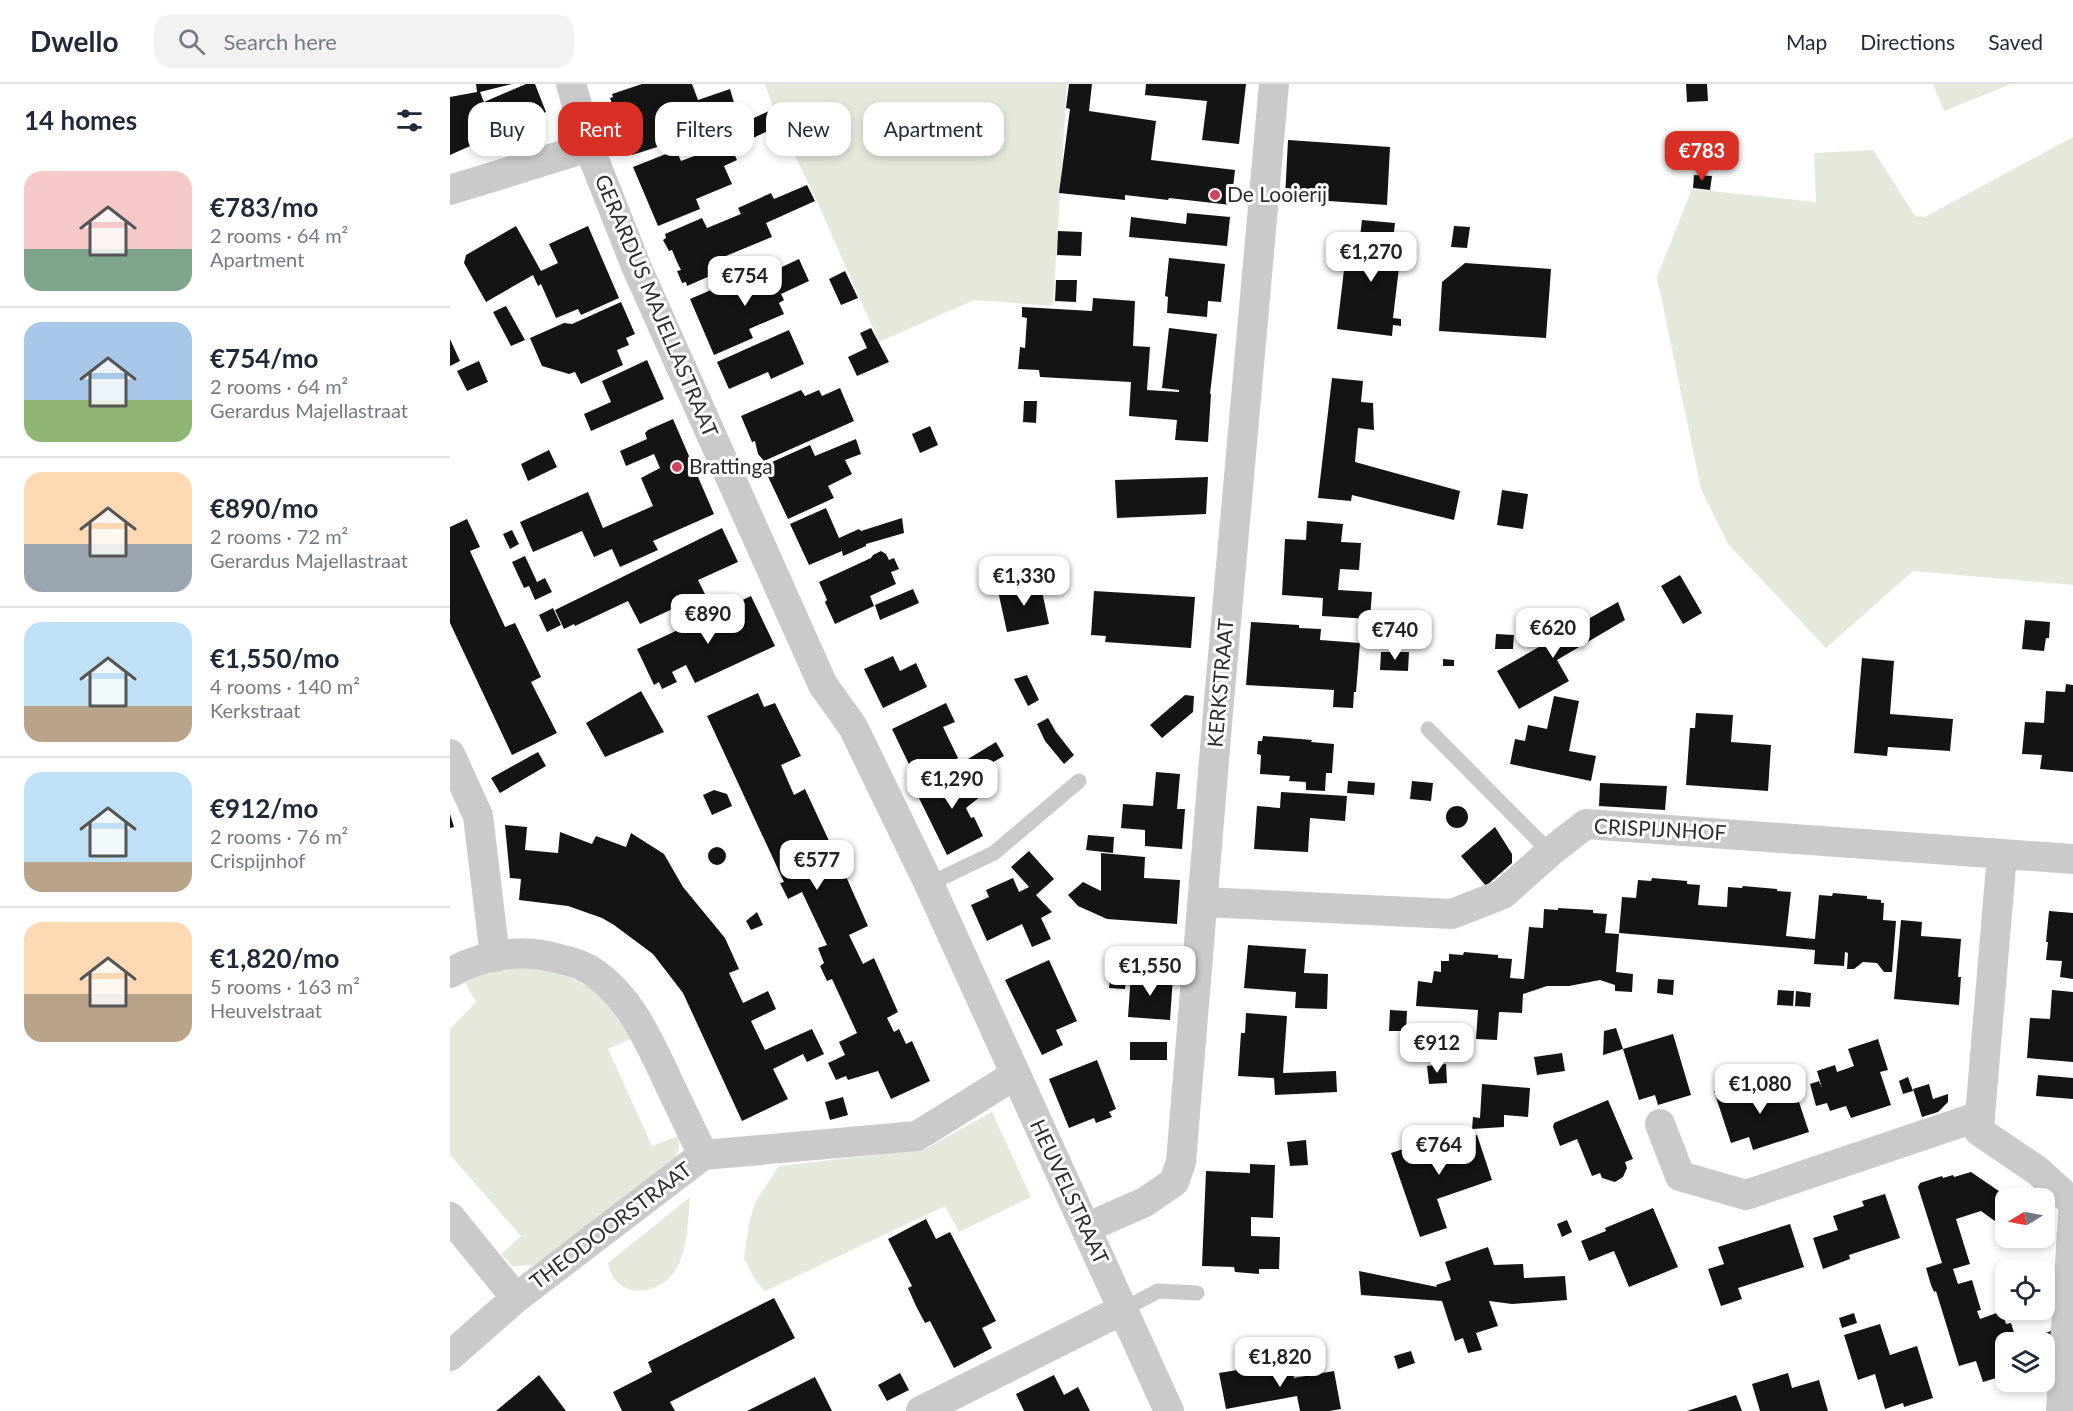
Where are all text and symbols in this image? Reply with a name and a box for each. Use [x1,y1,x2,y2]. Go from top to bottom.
search box [154,14,574,68]
text: Dwello [30,24,118,58]
icon: search [175,25,208,58]
text: Search here [223,28,337,55]
text: Map [1786,29,1827,54]
text: Directions [1860,29,1955,54]
text: Saved [1988,29,2043,54]
chip: Buy [468,102,546,156]
chip: Rent [558,102,643,156]
chip: Filters [655,102,754,156]
chip: New [766,102,851,156]
chip: Apartment [863,102,1004,156]
text: 14 homes [24,104,137,136]
icon: filters [393,104,426,137]
pin: €783 [1666,131,1738,182]
text: €783 [1679,138,1725,162]
street label: GERARDUS MAJELLASTRAAT [591,170,724,441]
place label: De Looierij [1227,181,1327,206]
marker: De Looierij [1208,188,1222,202]
text: €783/mo [210,191,318,223]
icon: home [72,195,144,267]
text: 2 rooms · 64 m² [210,223,348,247]
pin: €1,270 [1322,232,1420,283]
text: €1,270 [1340,239,1402,263]
text: Apartment [210,247,304,271]
pin: €754 [709,256,781,307]
text: €754 [722,263,768,287]
text: €754/mo [210,342,318,374]
icon: home [72,346,144,418]
text: 2 rooms · 64 m² [210,374,348,398]
text: Gerardus Majellastraat [210,398,408,422]
place label: Brattinga [689,453,773,478]
marker: Brattinga [670,460,684,474]
text: €890/mo [210,492,318,524]
icon: home [72,496,144,568]
text: 2 rooms · 72 m² [210,524,348,548]
text: Gerardus Majellastraat [210,548,408,572]
pin: €1,330 [975,556,1073,607]
text: €1,330 [993,563,1055,587]
pin: €890 [672,594,744,645]
text: €890 [685,601,731,625]
pin: €620 [1517,608,1589,659]
pin: €740 [1359,610,1431,661]
text: €620 [1530,615,1576,639]
street label: KERKSTRAAT [1201,617,1238,748]
text: €740 [1372,617,1418,641]
text: €1,550/mo [210,642,340,674]
icon: home [72,646,144,718]
text: 4 rooms · 140 m² [210,674,360,698]
text: Kerkstraat [210,698,300,722]
pin: €1,290 [903,759,1001,810]
text: €1,290 [921,766,983,790]
text: €912/mo [210,792,318,824]
icon: home [72,796,144,868]
street label: CRISPIJNHOF [1593,813,1727,844]
text: 2 rooms · 76 m² [210,824,348,848]
pin: €577 [781,840,853,891]
text: €577 [794,847,840,871]
text: Crispijnhof [210,848,305,872]
text: €1,820/mo [210,942,340,974]
icon: home [72,946,144,1018]
pin: €1,550 [1101,946,1199,997]
text: €1,550 [1119,953,1181,977]
text: 5 rooms · 163 m² [210,974,360,998]
text: Heuvelstraat [210,998,322,1022]
pin: €912 [1401,1023,1473,1074]
text: €912 [1414,1030,1460,1054]
pin: €1,080 [1711,1064,1809,1115]
text: €1,080 [1729,1071,1791,1095]
street label: HEUVELSTRAAT [1026,1115,1115,1268]
pin: €764 [1403,1125,1475,1176]
text: €764 [1416,1132,1462,1156]
street label: THEODOORSTRAAT [524,1155,696,1294]
north arrow [1995,1188,2055,1248]
map controls [1995,1188,2055,1392]
button: locate [1995,1260,2055,1320]
button: layers [1995,1332,2055,1392]
pin: €1,820 [1231,1337,1329,1388]
text: €1,820 [1249,1344,1311,1368]

